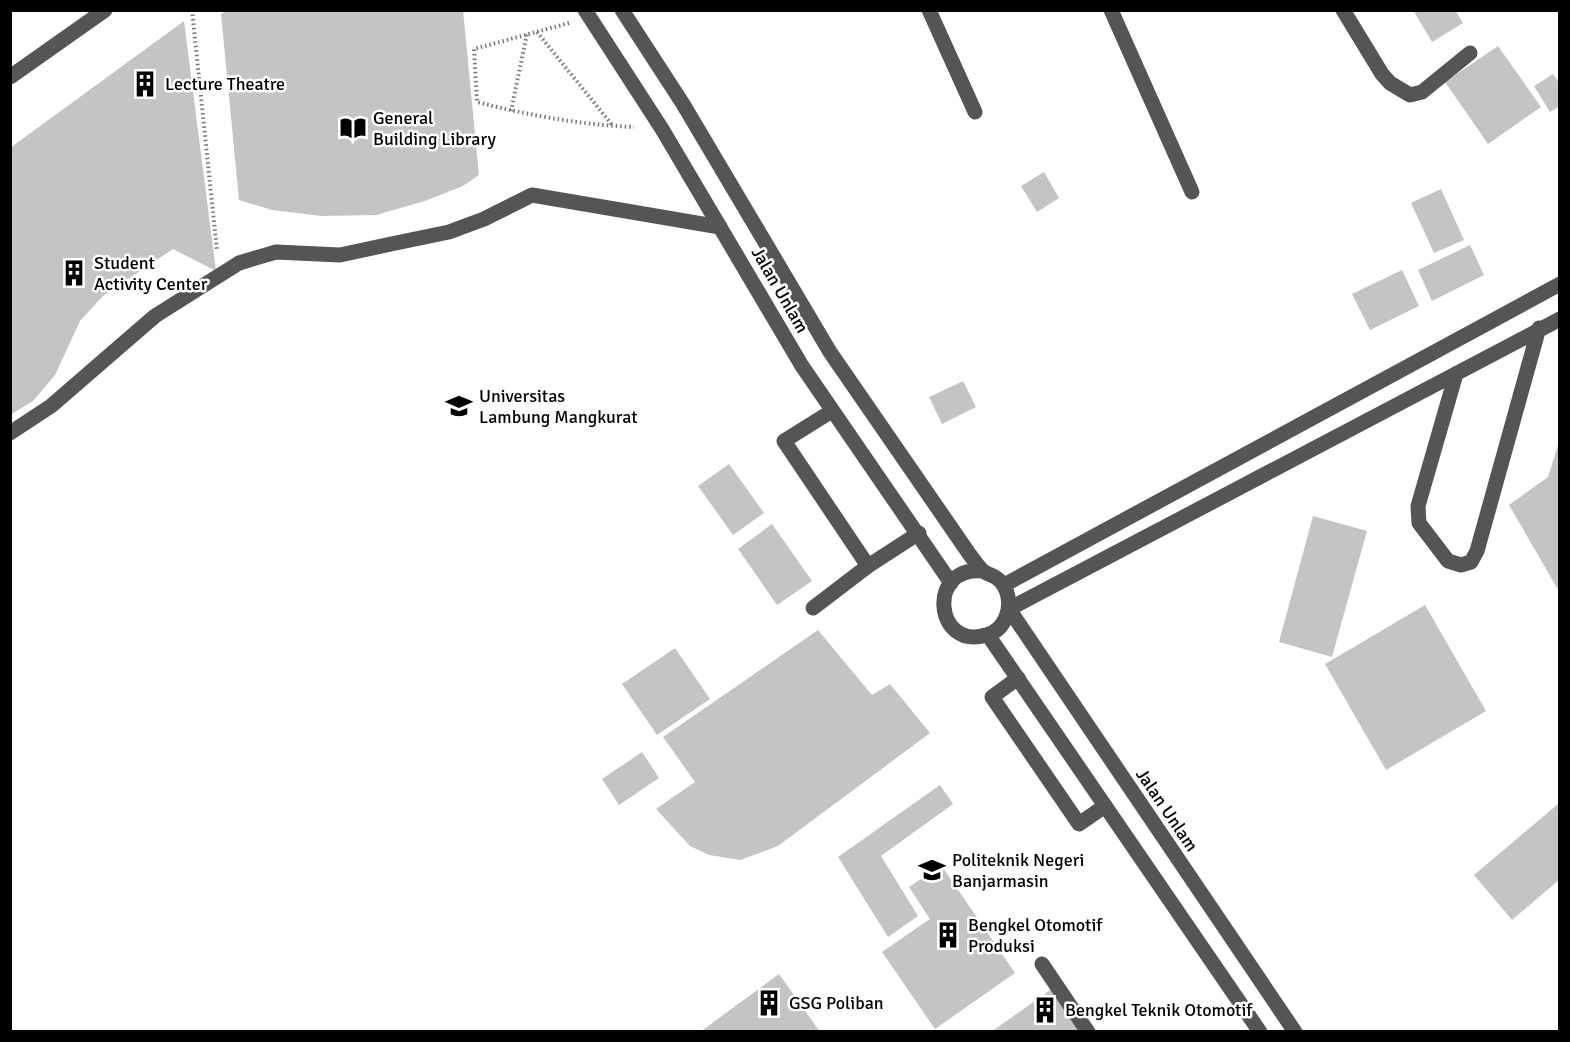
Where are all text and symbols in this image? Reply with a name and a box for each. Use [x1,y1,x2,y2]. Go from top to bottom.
building icon: Lecture Theatre [130,69,160,99]
place label: Lecture Theatre [165,73,285,95]
place label: General Building Library [373,107,497,150]
library icon: General Building Library [338,113,368,143]
street label: Jalan Unlam [747,243,813,337]
place label: Student Activity Center [94,252,208,295]
building icon: Student Activity Center [59,258,89,288]
place label: Universitas Lambung Mangkurat [479,385,638,428]
school or university icon: Universitas Lambung Mangkurat [444,391,474,421]
street label: Jalan Unlam [1131,764,1203,856]
place label: Politeknik Negeri Banjarmasin [952,849,1085,892]
school or university icon: Politeknik Negeri Banjarmasin [917,855,947,885]
place label: Bengkel Otomotif Produksi [968,914,1103,957]
building icon: Bengkel Otomotif Produksi [933,920,963,950]
building icon: GSG Poliban [754,988,784,1018]
place label: GSG Poliban [789,992,884,1014]
building icon: Bengkel Teknik Otomotif [1030,995,1060,1025]
place label: Bengkel Teknik Otomotif [1065,999,1253,1021]

